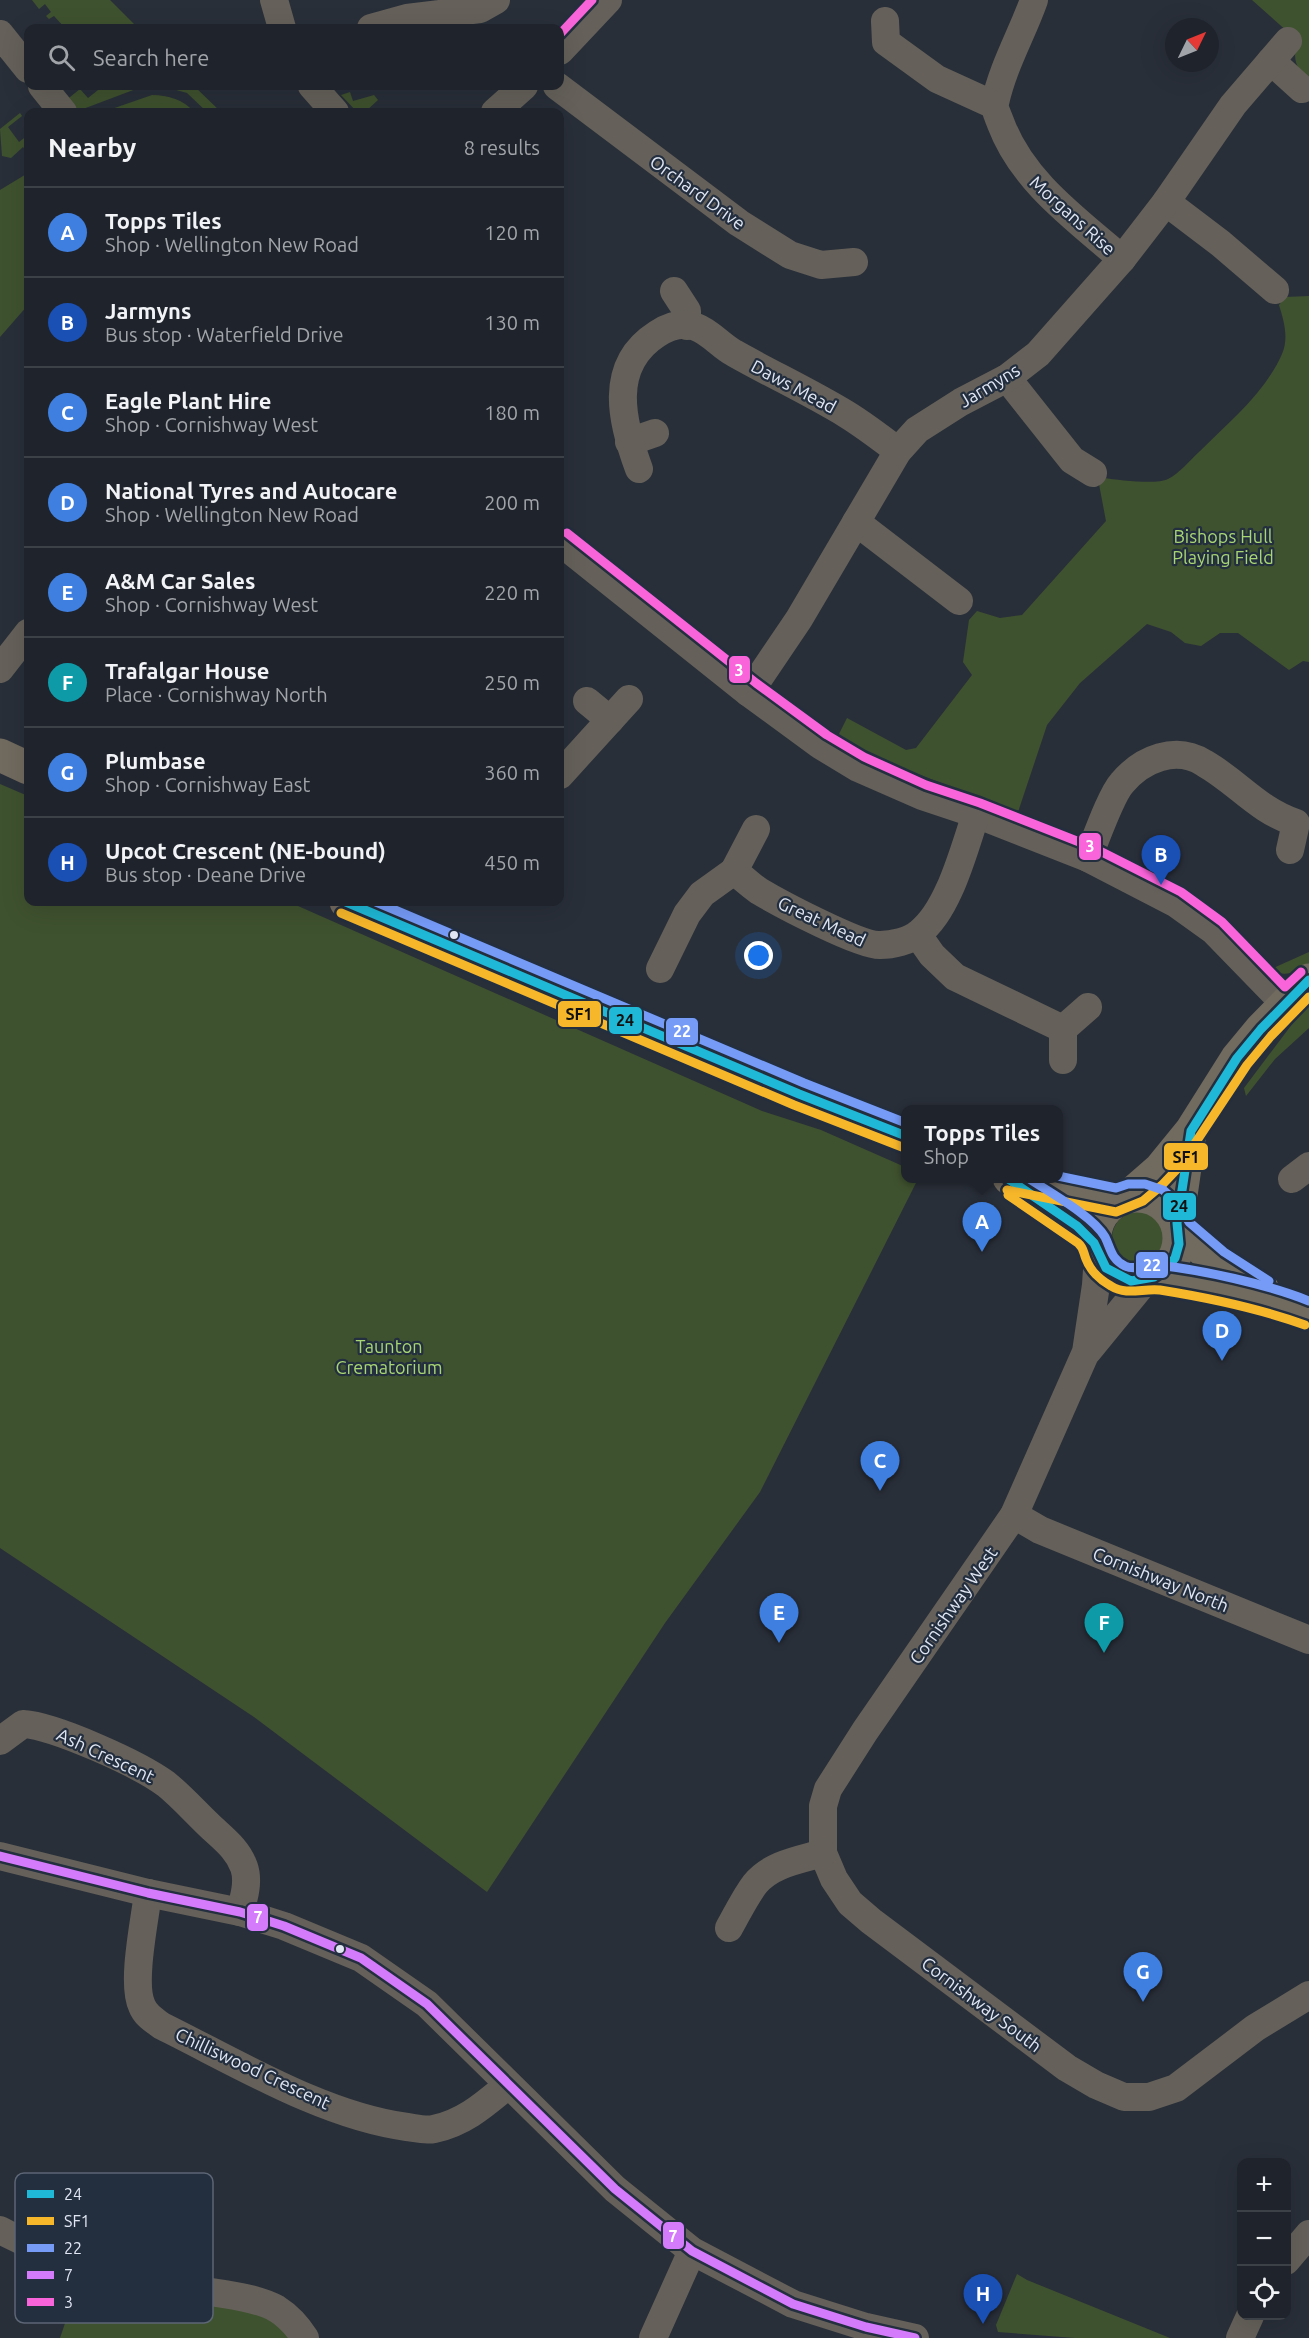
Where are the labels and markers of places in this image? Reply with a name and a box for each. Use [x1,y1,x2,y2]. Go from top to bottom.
pin: B [1142,836,1180,885]
unlabelled marker [448,929,460,941]
pin: A [962,1202,1002,1252]
pin: D [1202,1312,1242,1361]
pin: C [860,1442,900,1491]
pin: E [760,1594,798,1643]
pin: F [1084,1604,1124,1653]
unlabelled marker [334,1943,346,1955]
pin: G [1124,1952,1162,2002]
pin: H [964,2274,1002,2324]

